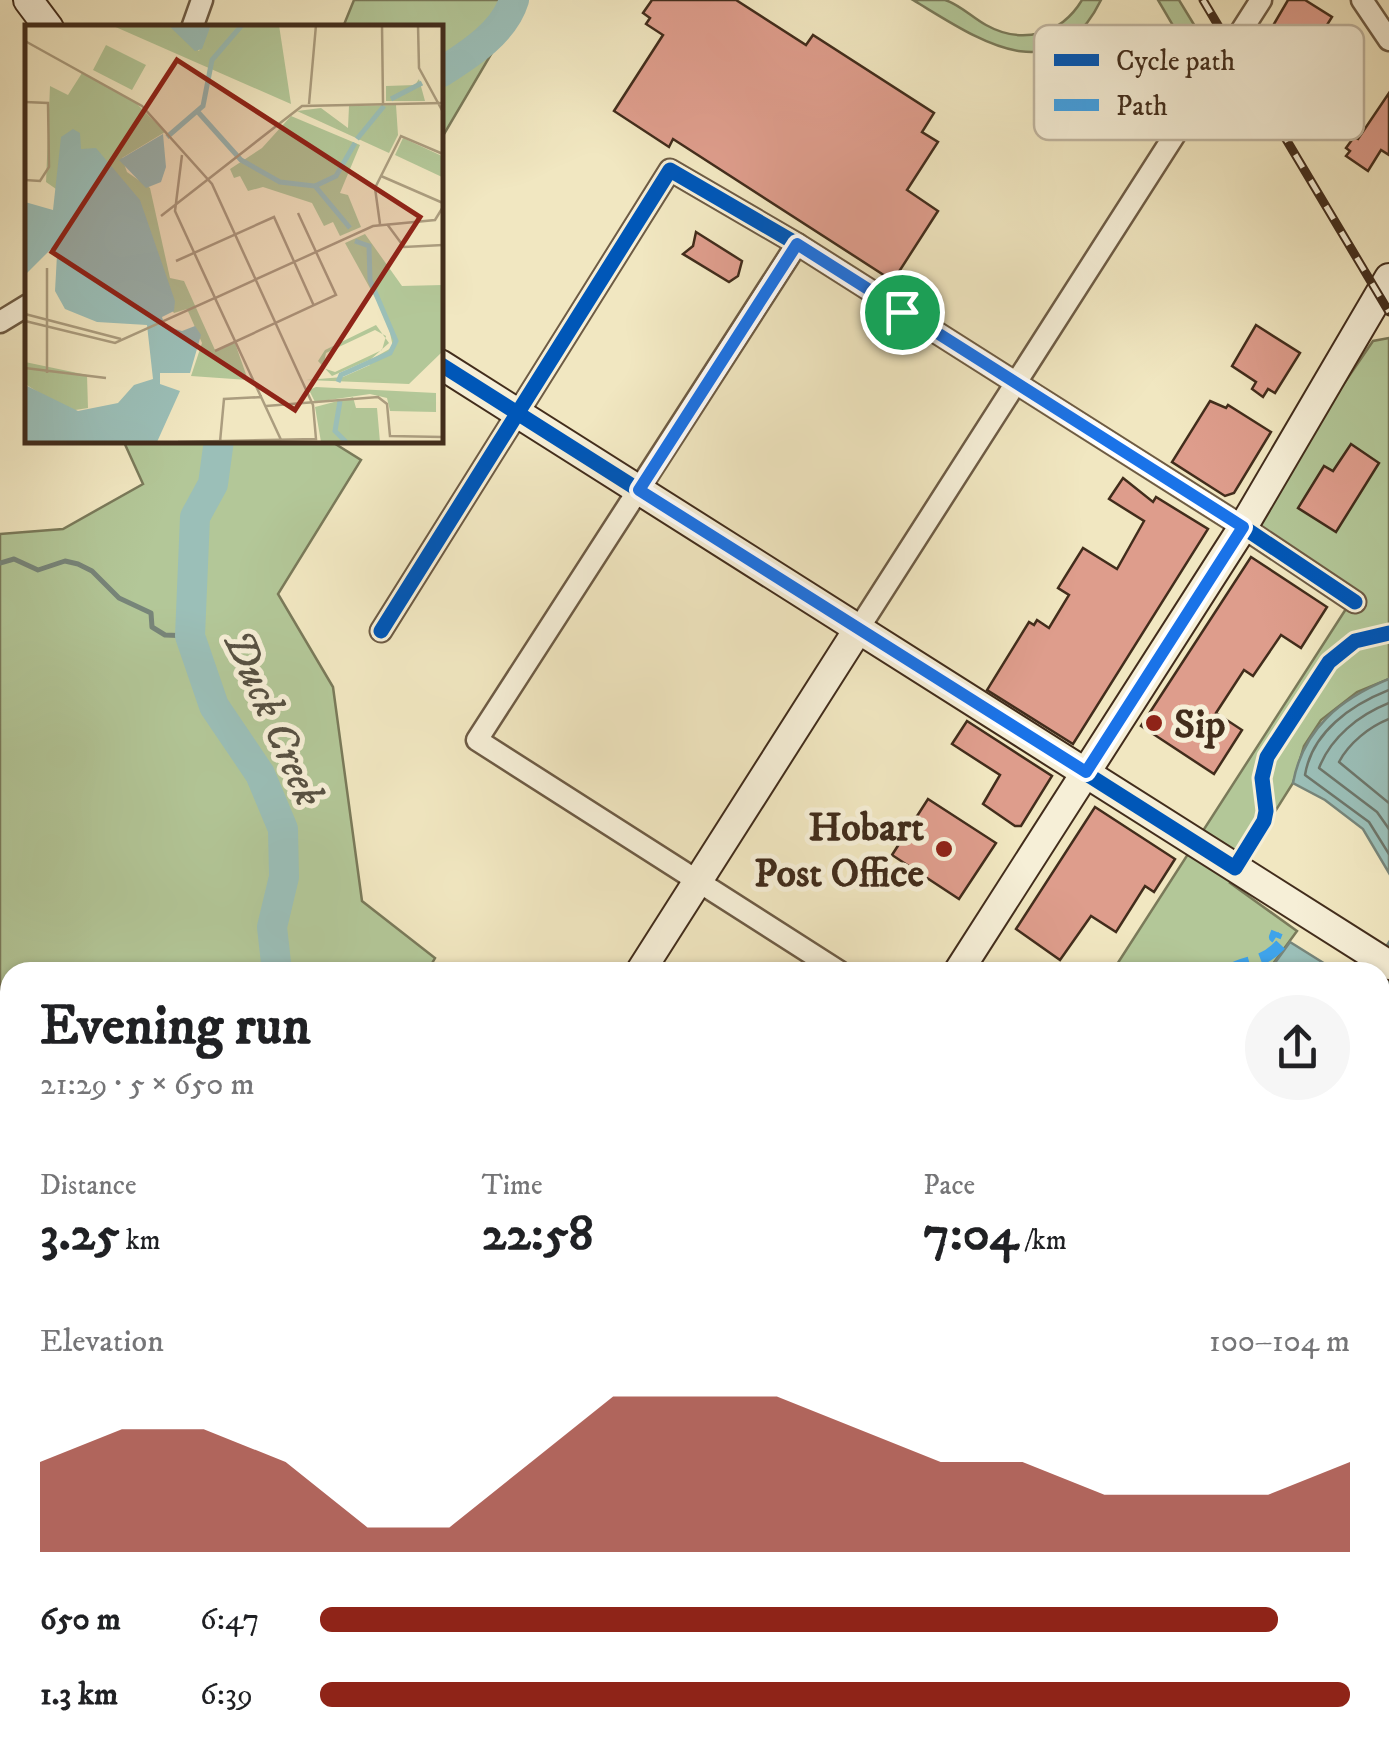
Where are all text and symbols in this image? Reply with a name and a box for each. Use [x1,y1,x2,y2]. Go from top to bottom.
inset map [25,25,442,442]
legend [1034,25,1364,140]
text: Cycle path [1116,44,1235,79]
text: Path [1116,89,1168,124]
pin [860,270,945,355]
icon: arrive [875,285,930,340]
water label: Duck Creek [210,622,334,815]
place label: Sip [1174,701,1225,751]
marker: Sip [1143,712,1165,734]
place label: Hobart Post Office [754,804,924,900]
marker: Hobart Post Office [933,838,955,860]
text: Evening run [40,993,311,1062]
button: share [1245,995,1350,1100]
text: 21:29 · 5 × 650 m [40,1065,254,1105]
text: Distance [40,1168,136,1203]
text: Time [482,1168,542,1203]
text: Pace [923,1168,975,1203]
text: 3.25 [40,1203,120,1266]
text: 22:58 [482,1203,594,1266]
text: 7:04 [923,1203,1018,1266]
text: km [120,1223,161,1258]
text: /km [1018,1223,1067,1258]
text: Elevation [40,1322,164,1362]
text: 100–104 m [1209,1322,1350,1362]
text: 650 m [40,1600,121,1640]
text: 6:47 [200,1600,259,1640]
text: 1.3 km [40,1675,118,1715]
text: 6:39 [200,1675,253,1715]

